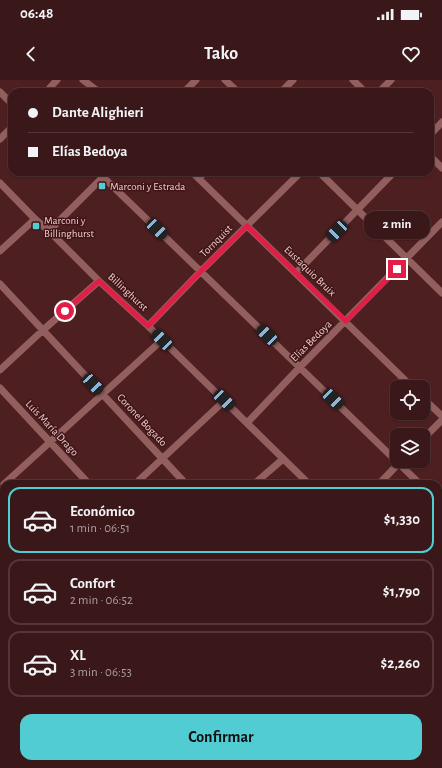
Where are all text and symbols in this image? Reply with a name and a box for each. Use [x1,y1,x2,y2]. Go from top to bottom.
text: 06:48 [20,6,53,21]
icon: back [20,43,42,65]
icon: heart [400,43,422,65]
text: Tako [204,45,238,63]
text: Dante Alighieri [52,105,144,120]
text: Elías Bedoya [52,144,127,159]
marker: Marconi y Estrada [97,181,107,191]
place label: Marconi y Estrada [110,181,185,192]
callout: 2 min [364,211,430,239]
place label: Marconi y Billinghurst [44,215,95,239]
car [144,216,170,242]
car [324,218,350,244]
text: 2 min [383,218,411,231]
marker: Marconi y Billinghurst [31,221,41,231]
street label: Tornquist [198,222,235,259]
street label: Eustaquio Bruix [282,244,338,298]
route end [388,260,406,278]
street label: Billinghurst [106,271,150,313]
route start [56,302,74,320]
street label: Elías Bedoya [288,318,334,364]
car [254,322,280,348]
car [149,327,175,353]
car [80,371,106,397]
map controls [390,380,430,468]
button: locate [390,380,430,420]
car [320,386,346,412]
car [211,387,237,413]
street label: Coronel Bogado [115,392,169,448]
street label: Luis María Drago [24,398,80,458]
button: layers [390,428,430,468]
icon: car [22,502,58,538]
text: Económico [70,504,135,519]
text: $1,330 [384,512,420,527]
text: 1 min · 06:51 [70,522,130,535]
icon: car [22,574,58,610]
text: Confort [70,576,115,591]
text: $1,790 [383,584,420,599]
text: 2 min · 06:52 [70,594,133,607]
icon: car [22,646,58,682]
text: XL [70,648,86,663]
text: $2,260 [381,656,420,671]
text: 3 min · 06:53 [70,666,132,679]
button: Confirmar [20,714,422,760]

